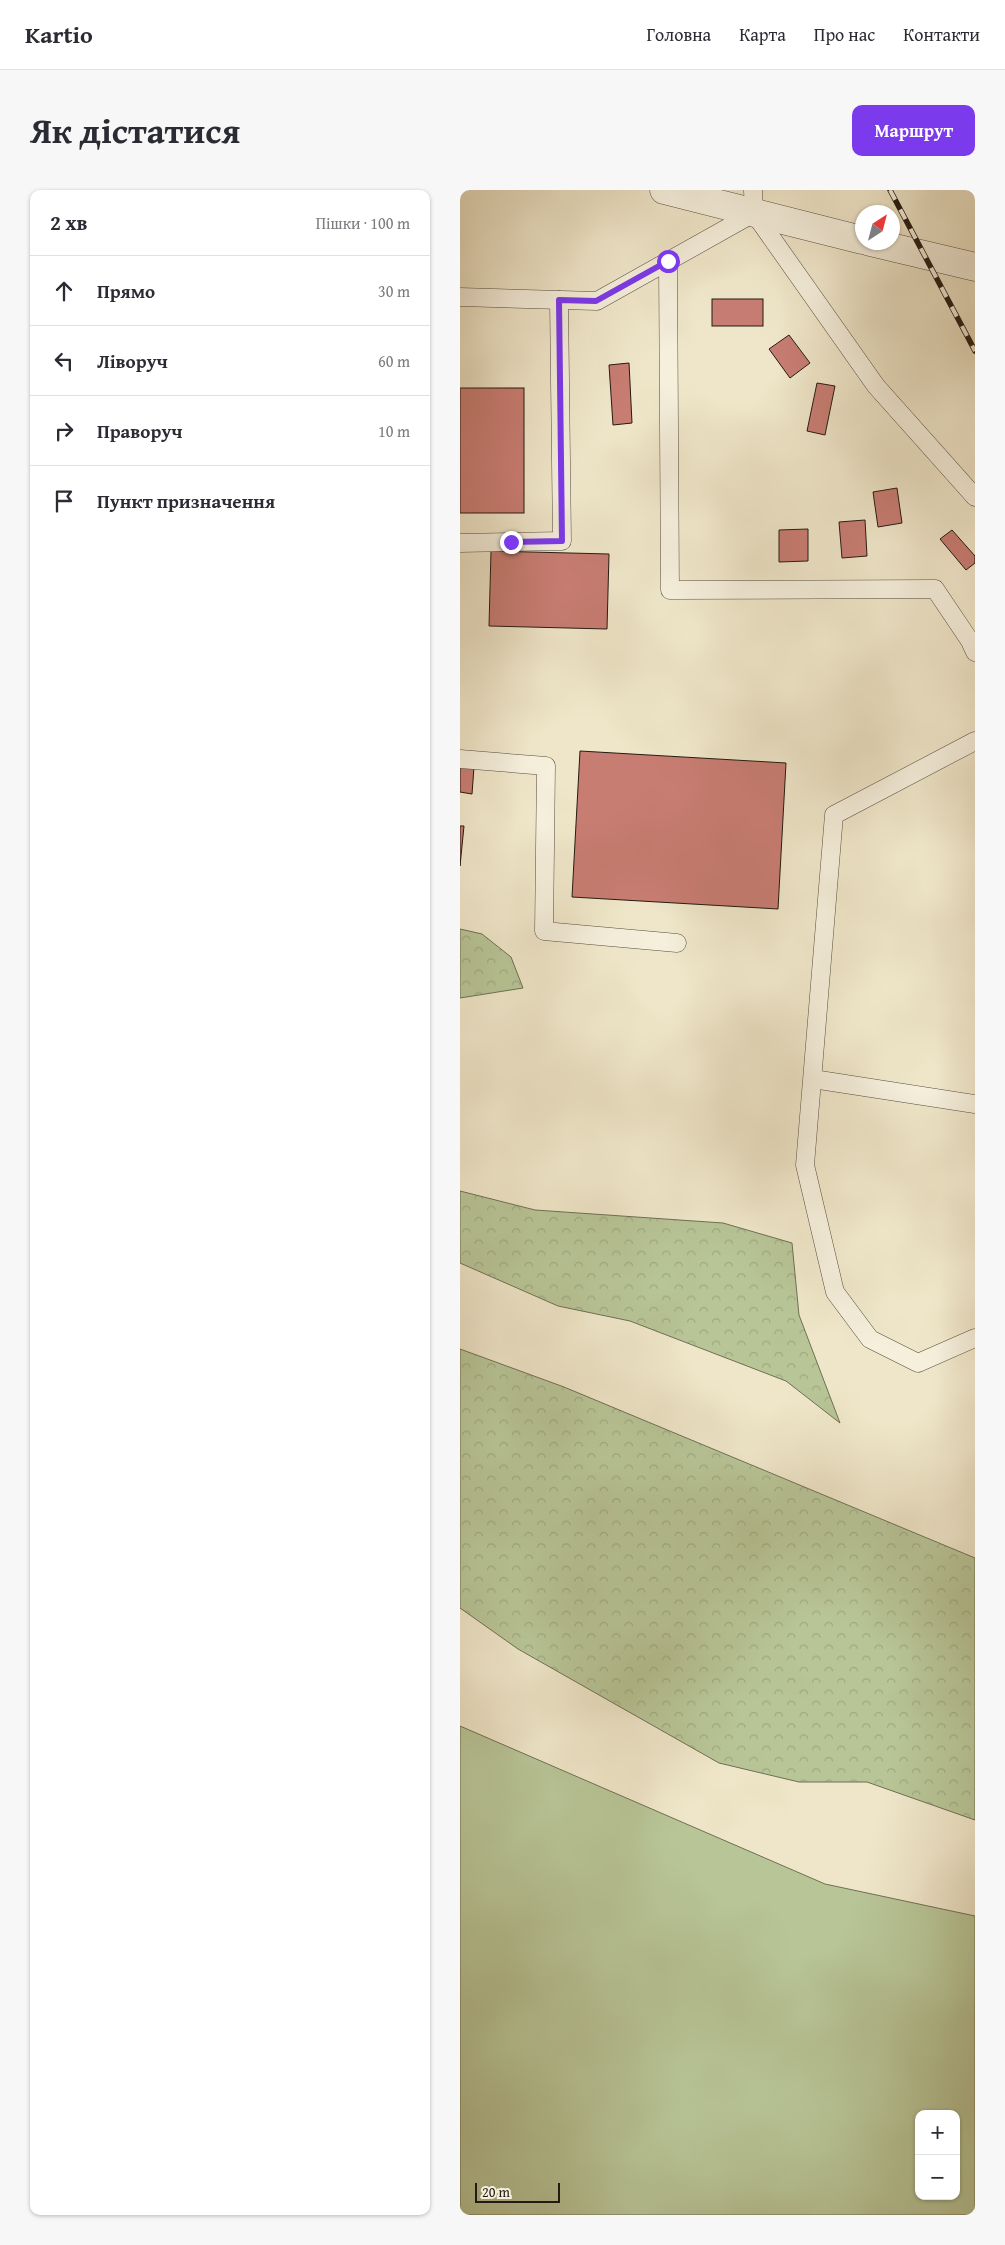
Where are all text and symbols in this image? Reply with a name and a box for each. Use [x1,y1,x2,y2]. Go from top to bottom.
text: Kartio [25,17,93,52]
text: Головна [646,21,711,48]
text: Карта [739,21,786,48]
text: Про нас [814,21,875,48]
text: Контакти [903,21,980,48]
text: Як дістатися [30,105,240,156]
button: Маршрут [852,105,975,156]
north arrow [855,205,900,250]
text: 2 хв [50,207,88,238]
text: Пішки · 100 m [316,211,410,235]
route start [657,250,680,273]
icon: ahead [50,277,78,305]
text: Прямо [97,277,155,305]
text: 30 m [378,279,410,303]
icon: left [50,347,78,375]
text: Ліворуч [97,347,168,375]
text: 60 m [378,349,410,373]
icon: right [50,417,78,445]
text: Праворуч [97,417,182,445]
text: 10 m [378,419,410,443]
icon: arrive [50,487,78,515]
text: Пункт призначення [97,487,275,515]
route end [500,531,523,554]
map controls [915,2110,960,2200]
button: + [915,2110,960,2155]
button: − [915,2155,960,2200]
scale bar [475,2180,560,2203]
text: 20 m [482,2182,510,2202]

